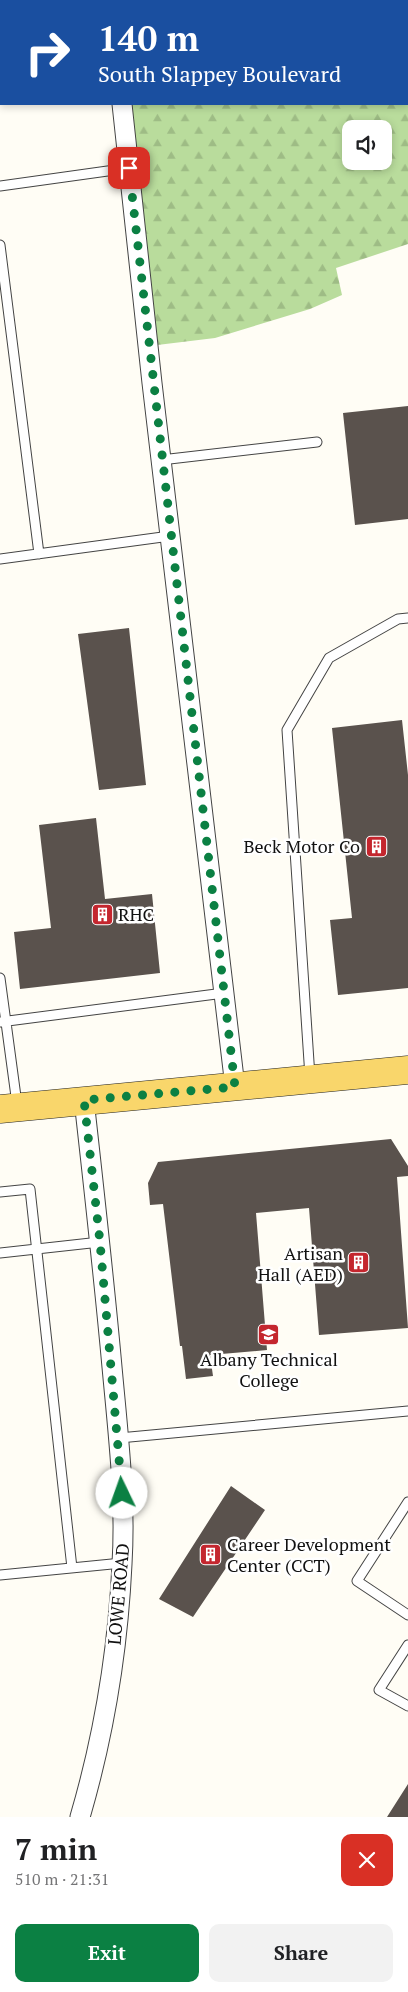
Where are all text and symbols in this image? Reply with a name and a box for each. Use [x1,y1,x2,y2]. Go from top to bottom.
text: 140 m [98,15,199,61]
icon: right [15,20,80,85]
text: South Slappey Boulevard [98,59,341,88]
map controls [342,120,392,170]
button: sound [342,120,392,170]
pin [108,147,150,189]
icon: arrive [115,154,143,182]
place label: Beck Motor Co [243,834,360,858]
building icon: Beck Motor Co [364,834,388,858]
building icon: RHC [90,902,114,926]
place label: RHC [118,902,154,926]
place label: Artisan Hall (AED) [258,1241,343,1286]
building icon: Artisan Hall (AED) [347,1251,371,1275]
school or university icon: Albany Technical College [257,1322,281,1346]
place label: Albany Technical College [200,1347,338,1392]
position arrow [95,1466,147,1518]
place label: Career Development Center (CCT) [227,1532,391,1577]
street label: LOWE ROAD [102,1542,134,1646]
building icon: Career Development Center (CCT) [199,1542,223,1566]
text: 7 min [15,1829,97,1869]
button: close [341,1834,393,1886]
text: 510 m · 21:31 [15,1868,109,1890]
button: Exit [15,1924,199,1982]
button: Share [209,1924,393,1982]

